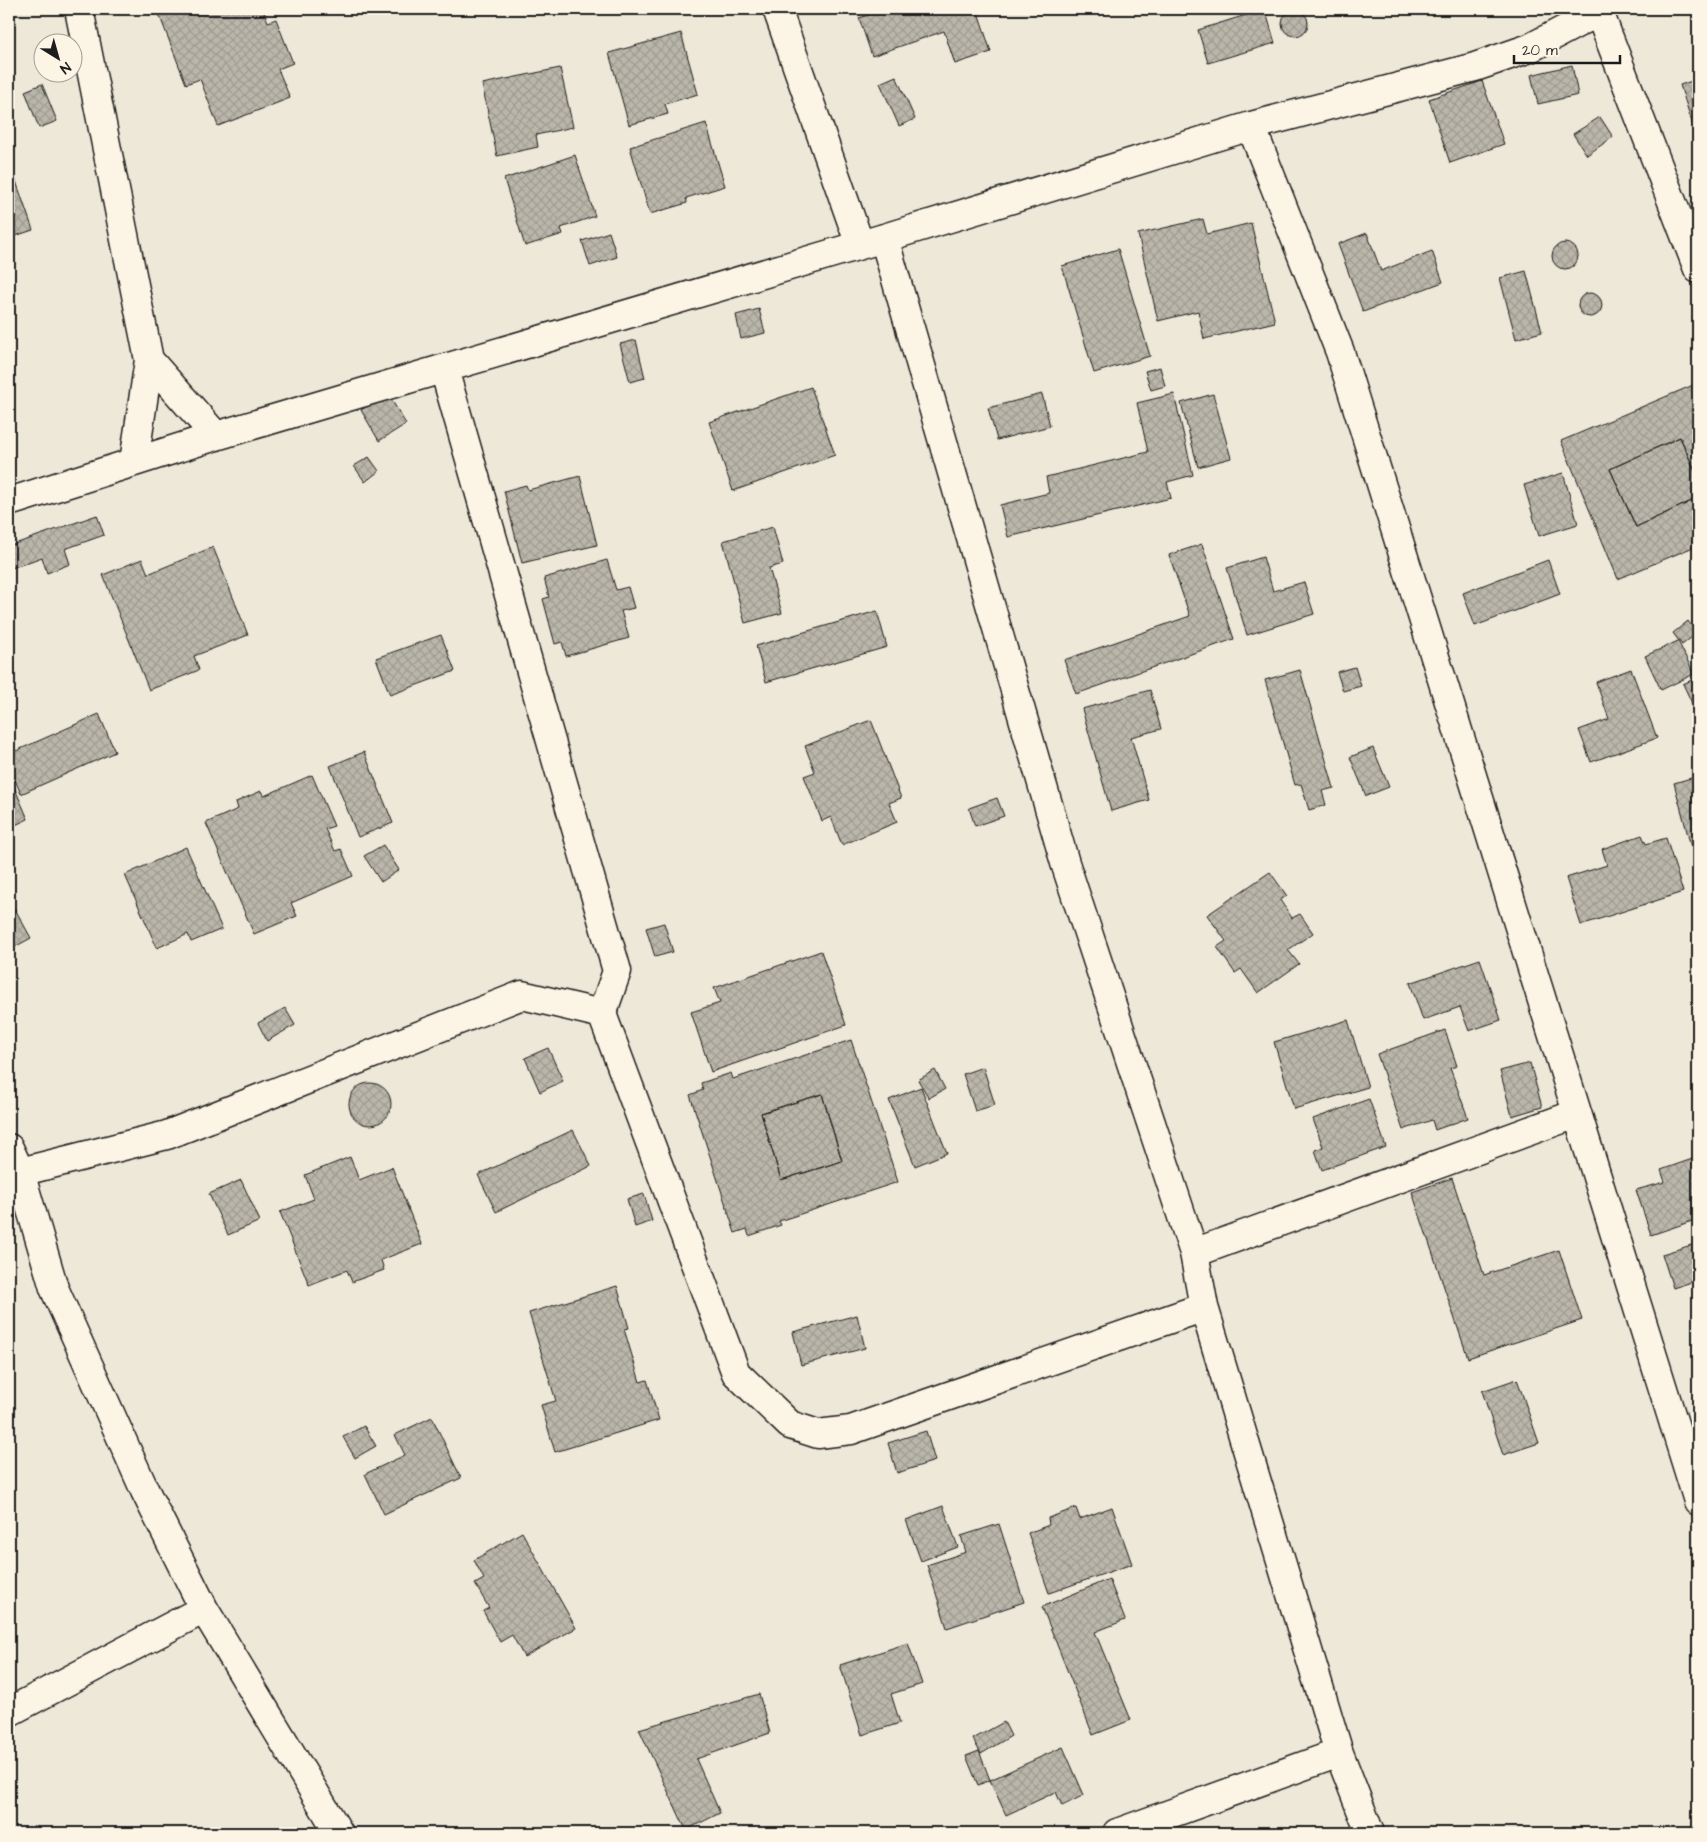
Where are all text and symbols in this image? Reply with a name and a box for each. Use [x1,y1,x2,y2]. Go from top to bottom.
north arrow [32,32,82,82]
scale bar [1514,32,1621,64]
text: 20 m [1522,40,1558,61]
text: N [56,57,75,78]

